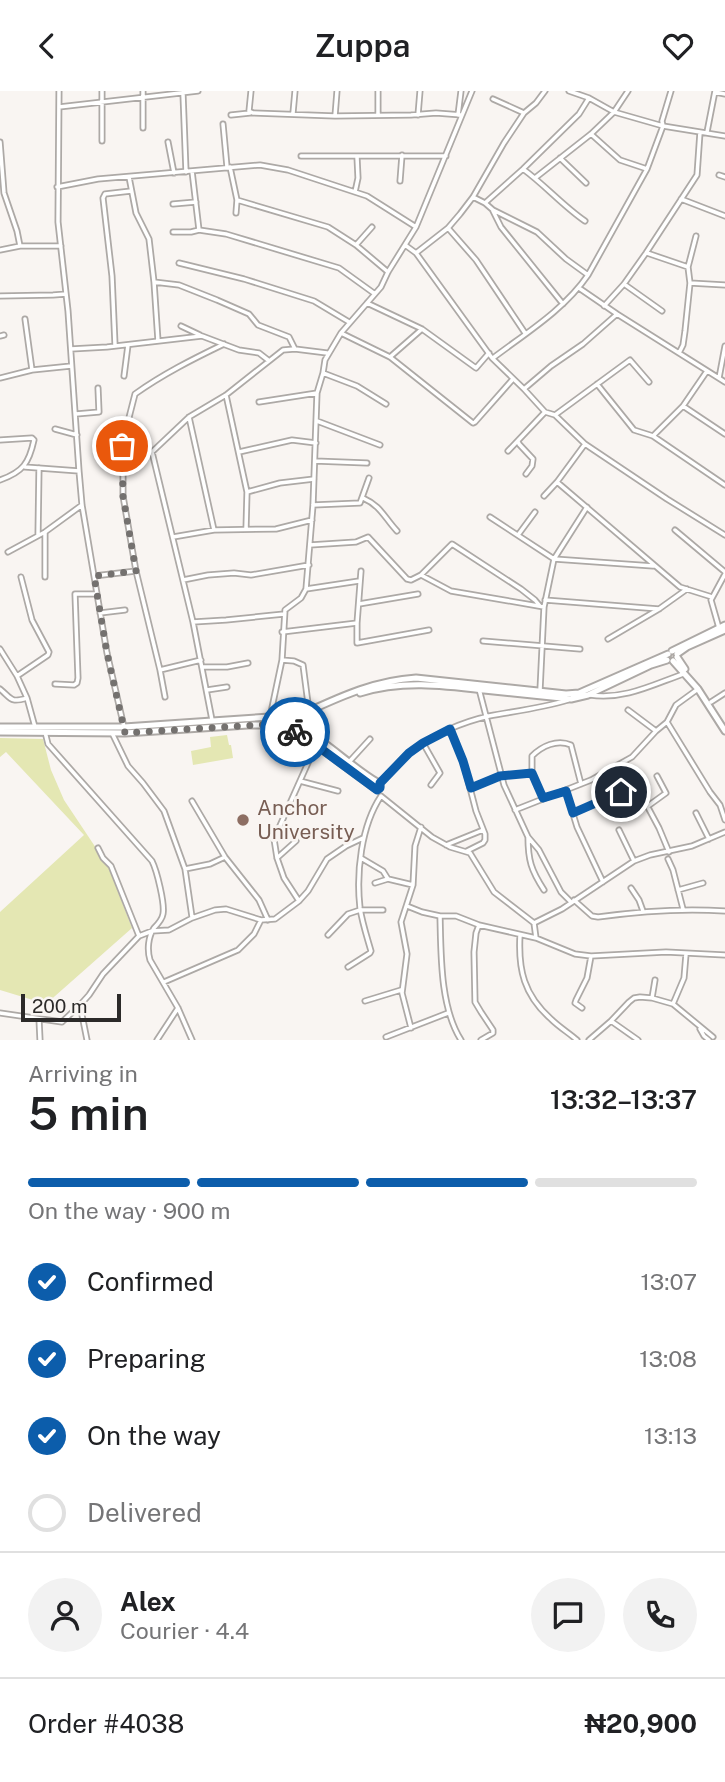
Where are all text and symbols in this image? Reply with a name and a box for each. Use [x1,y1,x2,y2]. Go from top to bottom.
icon: back [28,27,66,65]
text: Zuppa [314,27,411,64]
icon: heart [659,27,697,65]
pin [92,416,152,476]
icon: bag [103,427,141,465]
courier [260,697,330,767]
icon: bike [276,713,314,751]
pin [591,762,651,822]
icon: home [602,773,640,811]
place label: Anchor University [257,795,355,844]
marker: Anchor University [235,812,251,828]
scale bar [21,991,121,1023]
text: 200 m [32,995,88,1017]
text: Arriving in [28,1060,138,1087]
text: 13:32–13:37 [550,1084,697,1115]
text: 5 min [28,1086,149,1140]
text: On the way · 900 m [28,1197,230,1224]
icon: check [28,1263,66,1301]
text: Confirmed [87,1266,214,1297]
text: 13:07 [640,1268,697,1295]
icon: check [28,1340,66,1378]
text: Preparing [87,1343,206,1374]
text: 13:08 [639,1345,697,1372]
icon: check [28,1417,66,1455]
text: On the way [87,1420,221,1451]
text: 13:13 [644,1422,697,1449]
text: Delivered [87,1497,202,1528]
button: person [28,1578,102,1652]
button: chat [531,1578,605,1652]
button: phone [623,1578,697,1652]
text: Alex [120,1586,176,1617]
text: Courier · 4.4 [120,1617,249,1644]
text: Order #4038 [28,1708,184,1739]
text: ₦20,900 [584,1708,697,1739]

